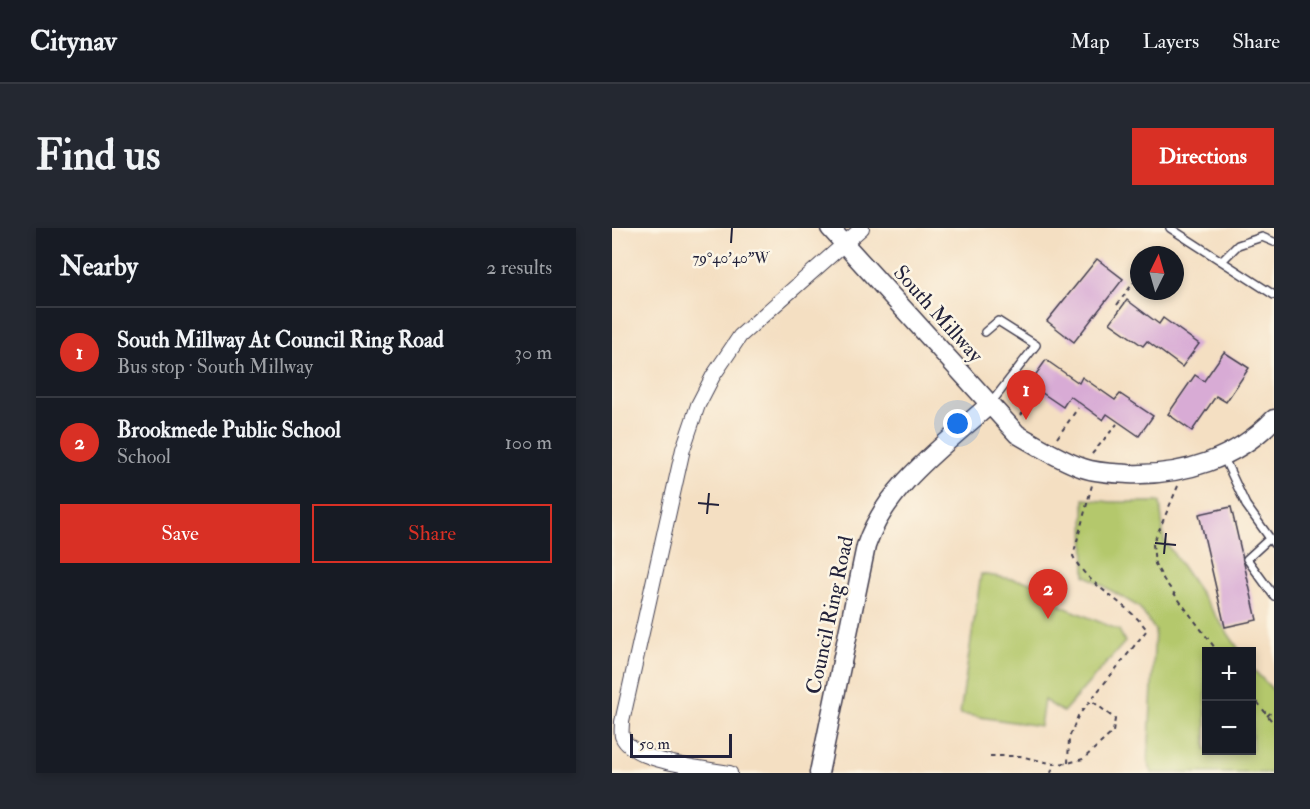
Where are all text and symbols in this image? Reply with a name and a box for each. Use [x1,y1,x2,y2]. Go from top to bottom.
text: Citynav [30,24,117,59]
text: Map [1070,28,1110,55]
text: Layers [1143,28,1199,55]
text: Share [1232,28,1280,55]
button: Directions [1132,128,1274,185]
text: Find us [36,130,160,182]
north arrow [1130,246,1184,300]
text: 79°40'40"W [692,249,770,268]
text: Nearby [60,251,138,283]
text: 2 results [486,255,552,280]
street label: South Millway [887,260,989,369]
text: South Millway At Council Ring Road [117,326,444,354]
text: 1 [76,340,83,365]
text: 30 m [514,340,552,365]
text: Bus stop · South Millway [117,354,313,379]
pin: 1 [1006,370,1046,420]
your location [943,409,972,438]
text: Brookmede Public School [117,416,341,444]
text: 2 [74,430,85,455]
text: 100 m [505,430,552,455]
text: School [117,444,171,469]
button: Save [60,504,300,563]
button: Share [312,504,552,563]
street label: Council Ring Road [800,533,860,697]
pin: 2 [1028,570,1068,619]
map controls [1202,647,1256,755]
button: + [1202,647,1256,701]
button: − [1202,701,1256,755]
scale bar [630,731,732,758]
text: 50 m [639,734,670,754]

